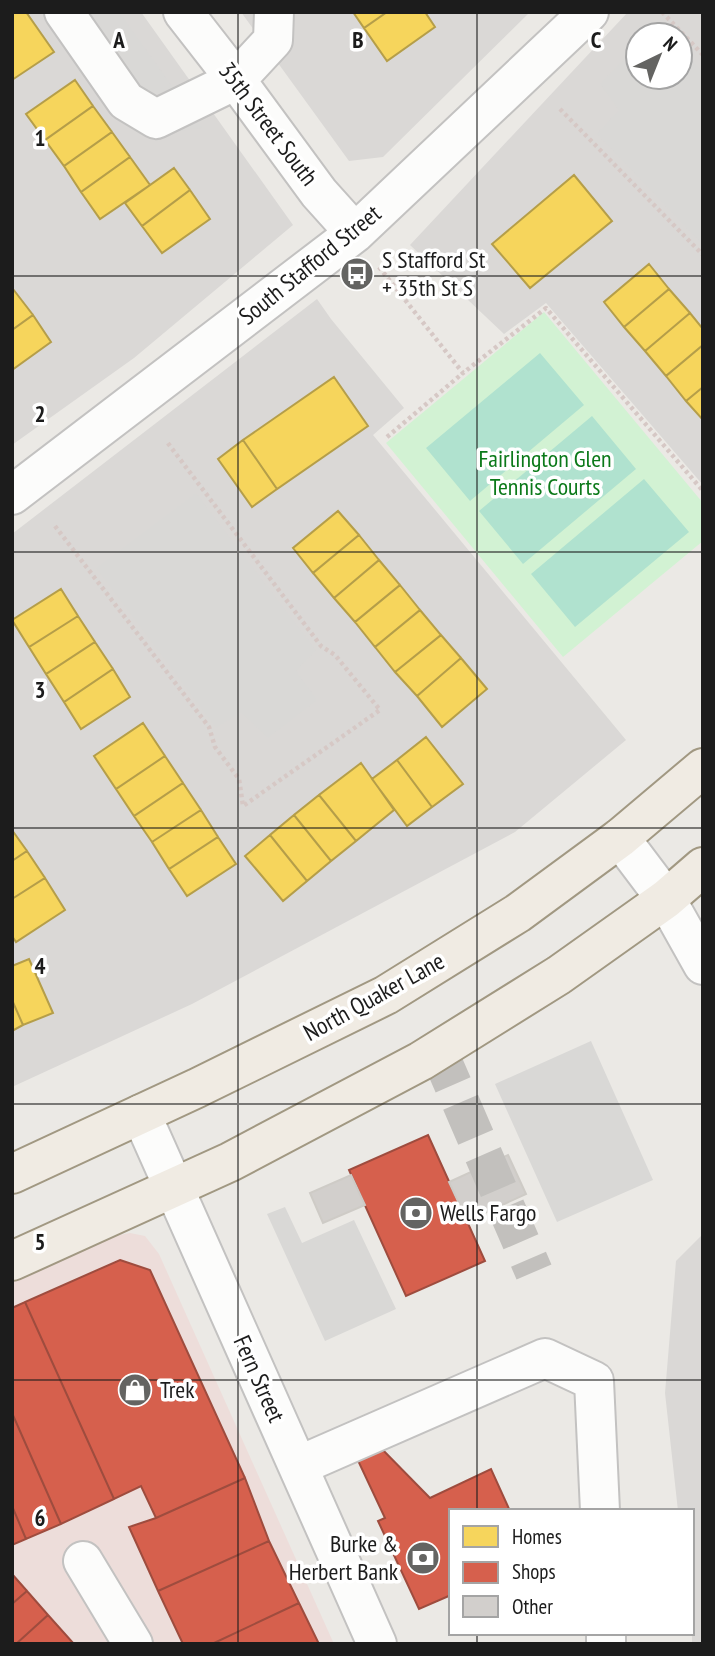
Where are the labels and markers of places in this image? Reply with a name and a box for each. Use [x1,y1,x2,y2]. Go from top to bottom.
place label: S Stafford St + 35th St S [382,244,486,303]
bus stop icon: S Stafford St + 35th St S [338,255,376,293]
bank icon: Wells Fargo [397,1194,435,1232]
place label: Wells Fargo [440,1197,536,1228]
shop icon: Trek [116,1371,154,1409]
place label: Trek [160,1374,195,1405]
place label: Burke & Herbert Bank [289,1528,399,1587]
bank icon: Burke & Herbert Bank [404,1539,442,1577]

